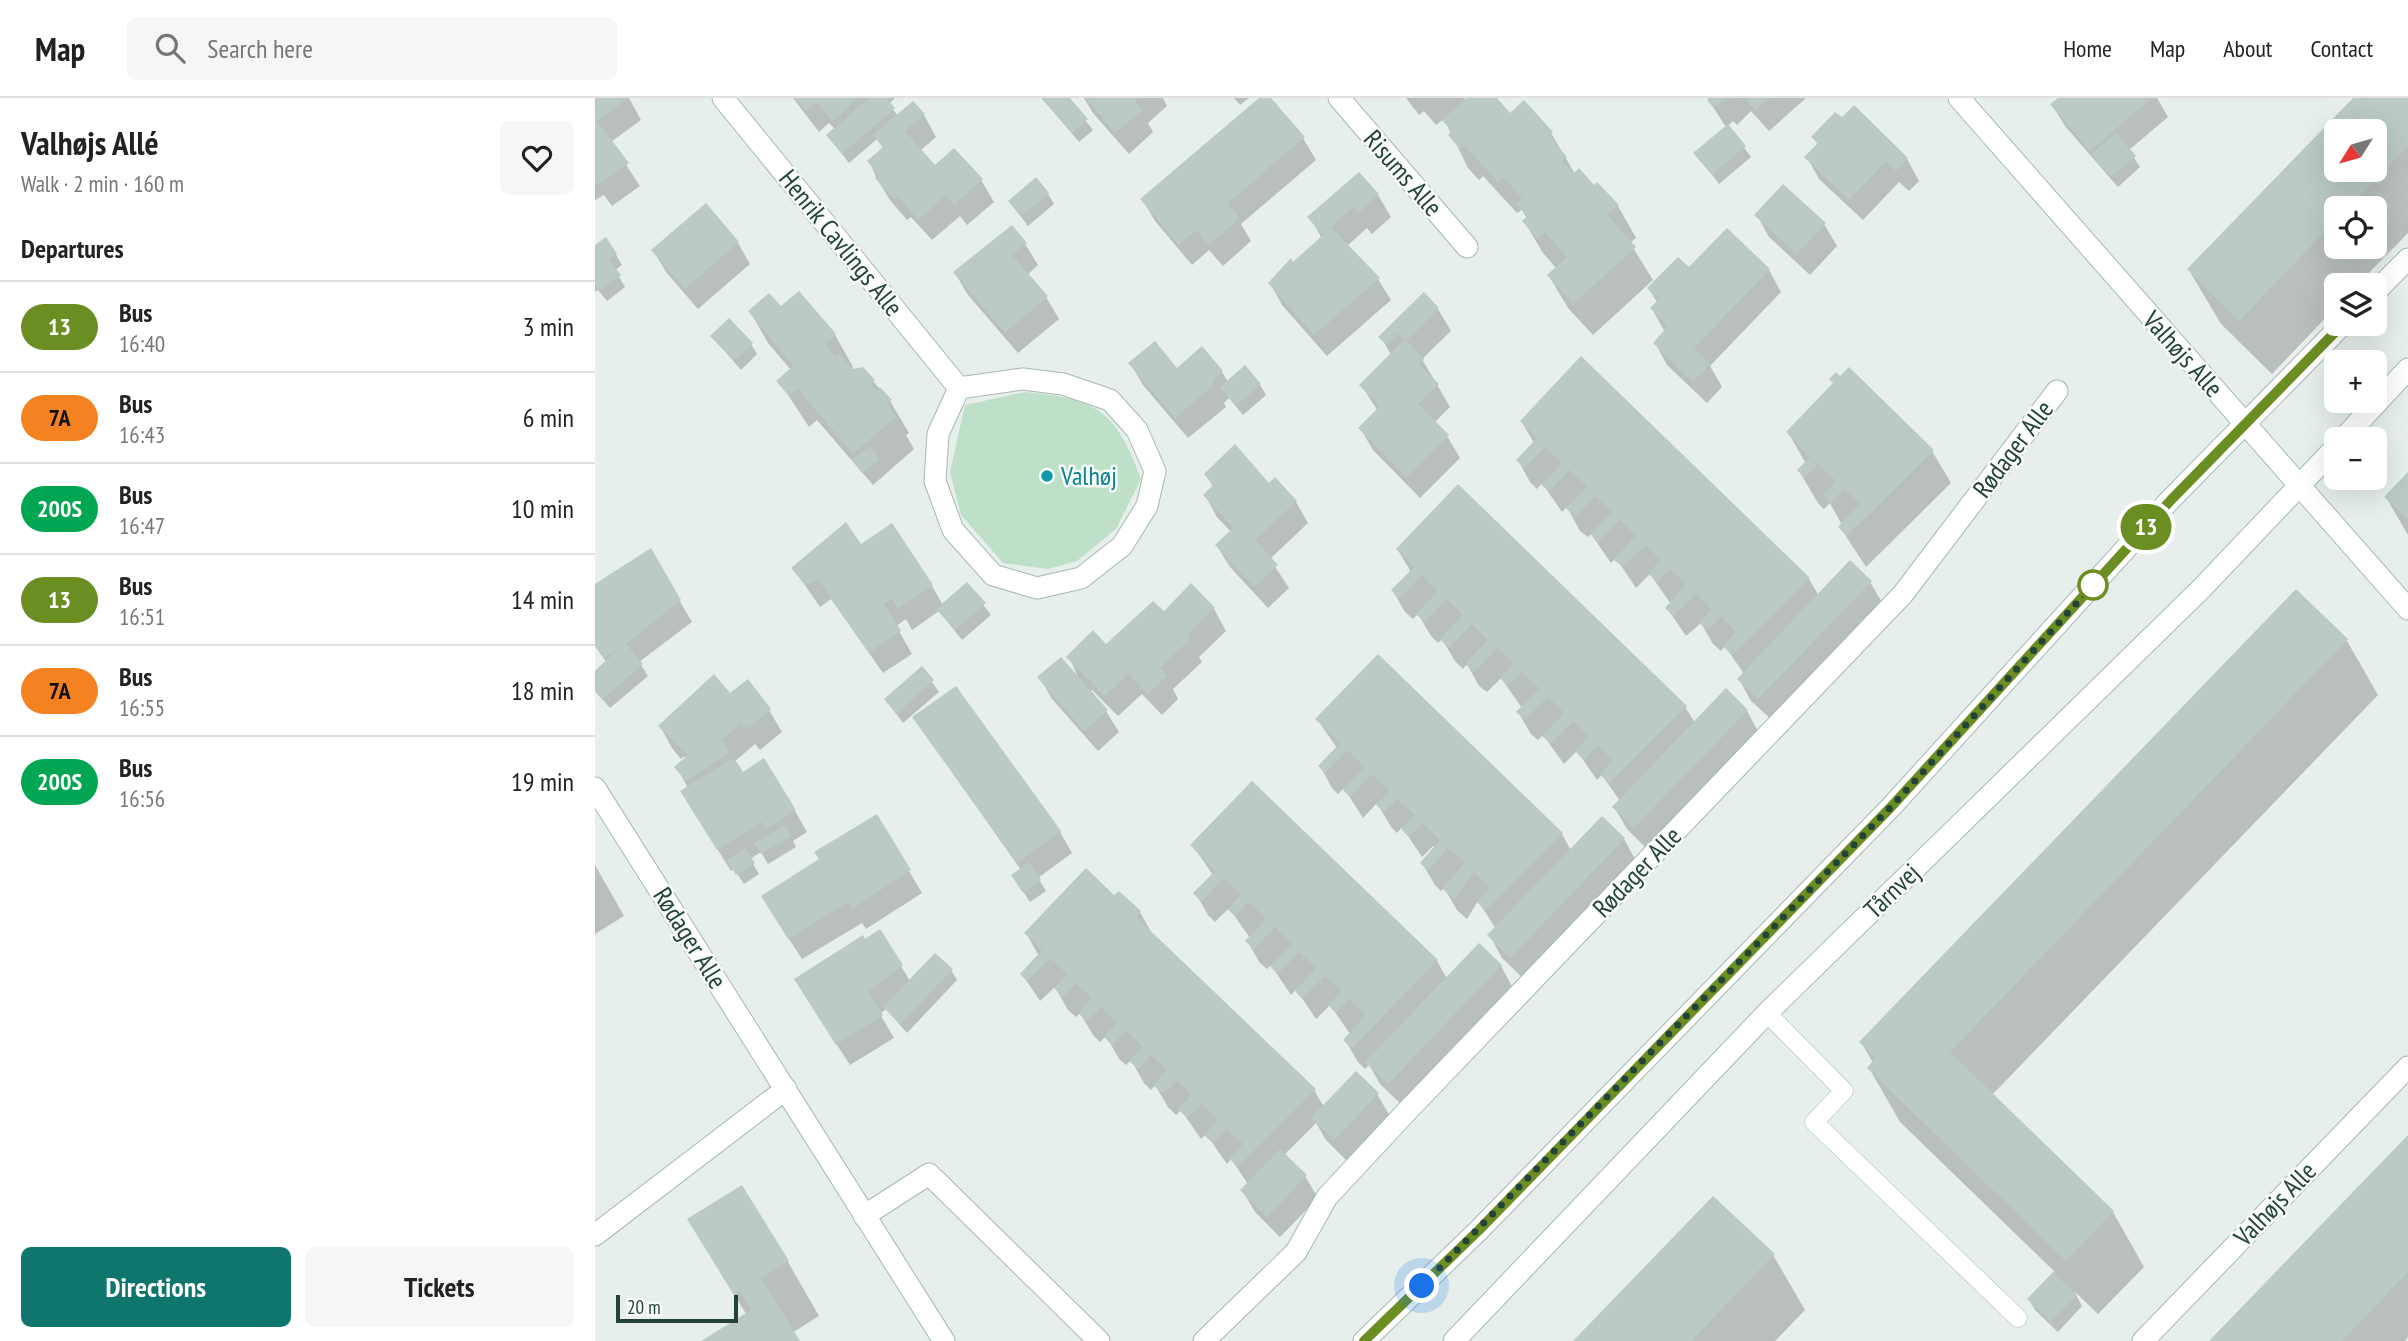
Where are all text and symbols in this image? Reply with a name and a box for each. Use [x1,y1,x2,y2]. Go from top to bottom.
search box [127,17,617,80]
text: Map [35,27,85,70]
icon: search [151,29,189,67]
text: Search here [207,32,313,65]
text: Home [2063,33,2112,64]
text: Map [2150,33,2185,64]
text: About [2223,33,2272,64]
text: Contact [2310,33,2373,64]
north arrow [2324,119,2387,182]
map controls [2324,119,2387,490]
text: Valhøjs Allé [21,121,159,164]
button: heart [500,121,574,195]
street label: Risums Alle [1357,123,1450,223]
street label: Henrik Cavlings Alle [772,163,911,323]
text: Walk · 2 min · 160 m [21,169,184,198]
button: locate [2324,196,2387,259]
text: Departures [21,232,124,265]
button: layers [2324,273,2387,336]
text: Bus [119,296,152,329]
street label: Valhøjs Alle [2135,303,2231,404]
text: 3 min [523,310,574,343]
text: 13 [48,311,71,342]
text: 16:40 [119,329,165,358]
button: + [2324,350,2387,413]
text: Bus [119,387,152,420]
street label: Rødager Alle [1965,393,2060,504]
text: 6 min [523,401,574,434]
text: 7A [48,402,71,433]
text: 16:43 [119,420,165,449]
button: − [2324,427,2387,490]
place label: Valhøj [1060,459,1117,492]
marker: Valhøj [1039,468,1055,484]
text: Bus [119,478,152,511]
text: 10 min [511,492,574,525]
text: 200S [37,493,82,524]
line badge: 13 [2115,504,2177,550]
text: 16:47 [119,511,165,540]
text: 13 [2135,511,2157,542]
text: Bus [119,569,152,602]
unlabelled marker [2078,570,2108,600]
text: 14 min [511,583,574,616]
text: 13 [48,584,71,615]
text: 16:51 [119,602,165,631]
text: Bus [119,660,152,693]
text: 18 min [511,674,574,707]
text: 7A [48,675,71,706]
text: 16:55 [119,693,165,722]
text: Bus [119,751,152,784]
text: 19 min [511,765,574,798]
text: 200S [37,766,82,797]
text: 16:56 [119,784,165,813]
street label: Rødager Alle [1585,819,1688,924]
street label: Tårnvej [1857,856,1927,925]
street label: Rødager Alle [646,881,734,995]
street label: Valhøjs Alle [2226,1155,2323,1253]
button: Directions [21,1247,291,1327]
button: Tickets [305,1247,574,1327]
your location [1404,1268,1439,1303]
scale bar [616,1292,739,1324]
text: 20 m [627,1295,661,1319]

